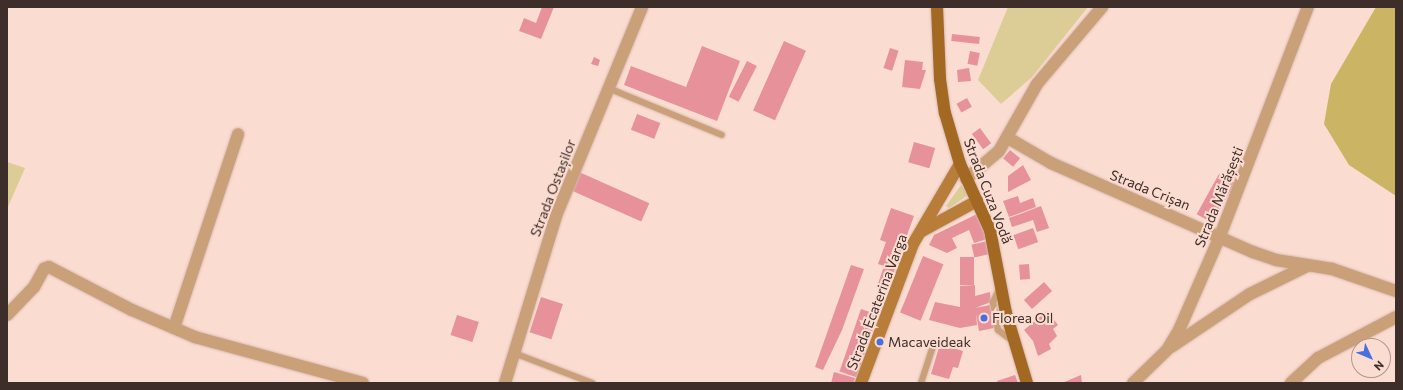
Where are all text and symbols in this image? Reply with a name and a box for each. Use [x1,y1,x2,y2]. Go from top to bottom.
street label: Strada Cuza Vodă [960,136,1016,246]
street label: Strada Ostașilor [527,137,579,239]
street label: Strada Mărășești [1191,144,1247,250]
street label: Strada Crișan [1107,166,1193,214]
street label: Strada Ecaterina Varga [843,232,911,372]
place label: Florea Oil [992,310,1053,326]
marker: Florea Oil [979,313,989,323]
place label: Macaveideak [888,334,971,350]
marker: Macaveideak [875,337,885,347]
north arrow [1351,338,1391,378]
text: N [1372,358,1387,373]

